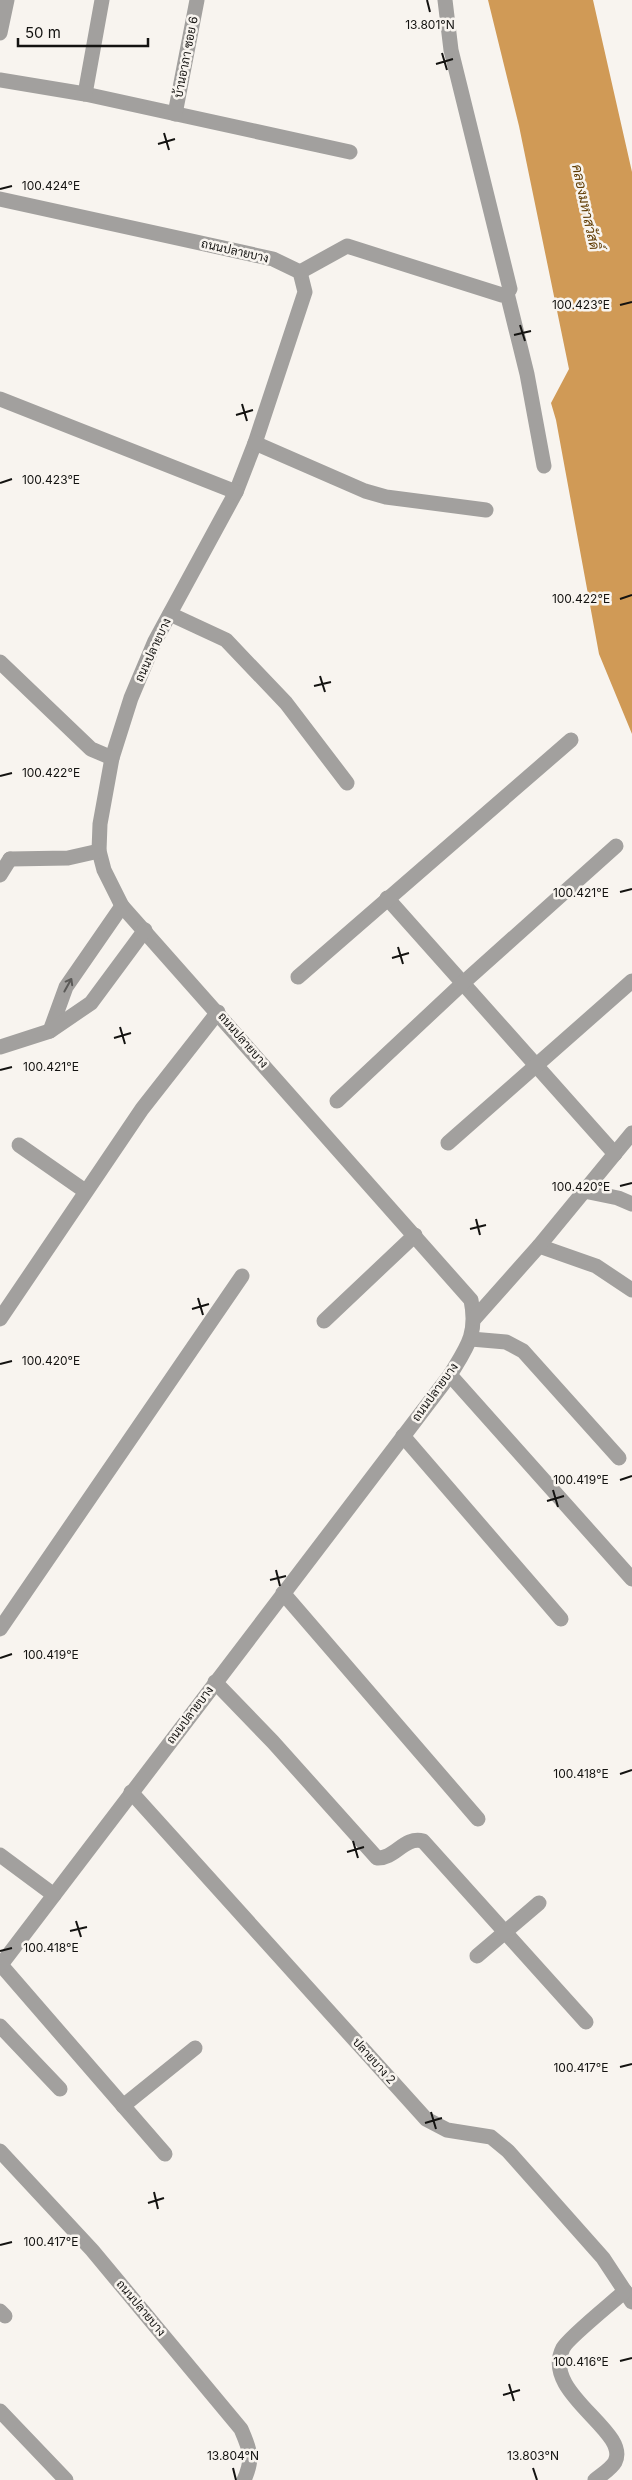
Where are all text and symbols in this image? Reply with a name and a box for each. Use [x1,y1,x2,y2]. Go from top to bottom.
scale bar [18,15,148,47]
street label: บ้านอาภา ซอย 6 [170,15,201,99]
text: 13.801°N [405,17,455,32]
text: 50 m [25,23,61,42]
water label: คลองมหาสวัสดิ์ [569,162,608,254]
text: 100.424°E [22,178,80,193]
street label: ถนนปลายบาง [200,235,270,266]
text: 100.423°E [552,297,610,312]
text: 100.423°E [22,472,80,487]
text: 100.422°E [552,591,610,606]
street label: ถนนปลายบาง [131,615,174,684]
text: 100.422°E [22,765,80,780]
text: 100.421°E [553,885,609,900]
one-way arrow [63,979,73,993]
street label: ถนนปลายบาง [215,1009,272,1071]
text: 100.421°E [23,1059,79,1074]
text: 100.420°E [552,1179,610,1194]
text: 100.420°E [22,1353,80,1368]
street label: ถนนปลายบาง [408,1359,461,1424]
text: 100.419°E [553,1472,609,1487]
text: 100.419°E [23,1647,79,1662]
street label: ถนนปลายบาง [163,1683,216,1747]
text: 100.418°E [553,1766,609,1781]
text: 100.418°E [23,1940,79,1955]
street label: ปลายบาง 2 [350,2034,399,2087]
text: 100.417°E [553,2060,609,2075]
text: 100.417°E [23,2234,79,2249]
street label: ถนนปลายบาง [114,2277,169,2339]
text: 100.416°E [553,2354,609,2369]
text: 13.804°N [207,2448,259,2463]
text: 13.803°N [507,2448,559,2463]

